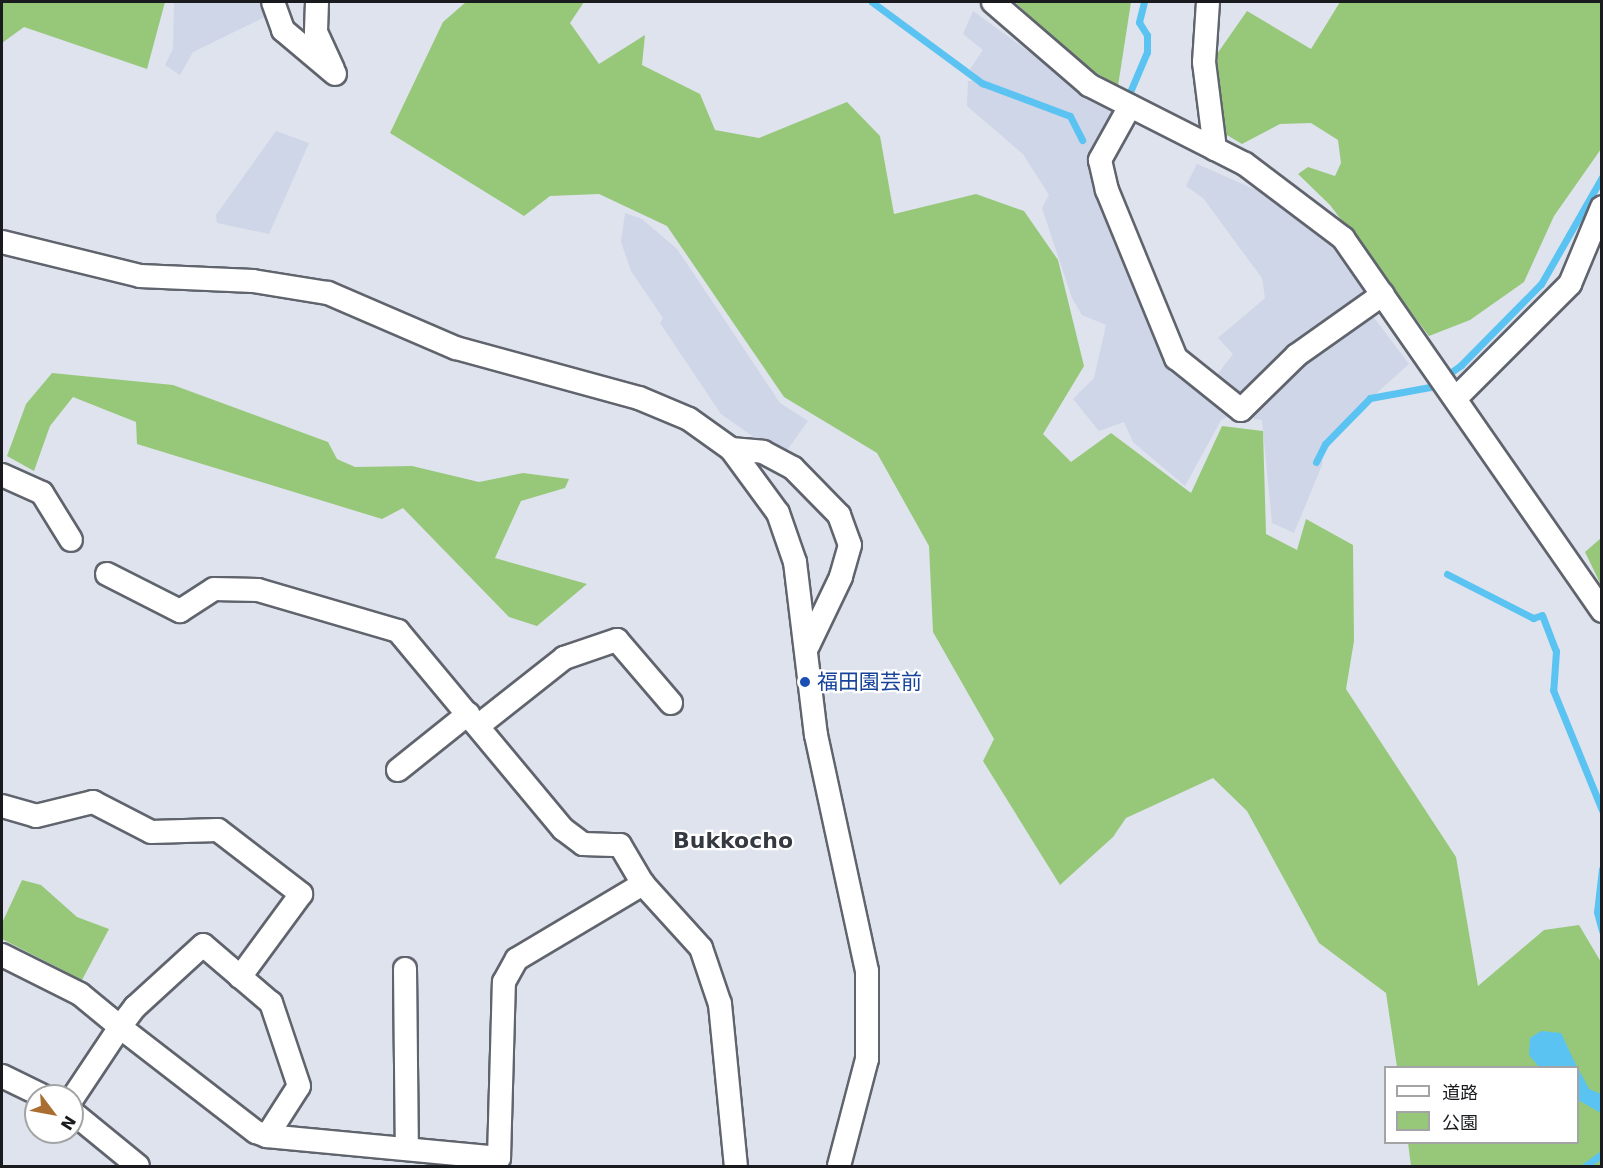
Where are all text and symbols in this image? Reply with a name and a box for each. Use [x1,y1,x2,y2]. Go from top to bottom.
place label: 福田園芸前 [817,669,922,695]
marker: 福田園芸前 [798,675,812,689]
district label: Bukkocho [673,828,793,854]
legend [1384,1066,1579,1144]
text: 道路 [1442,1082,1478,1103]
north arrow [24,1084,84,1144]
text: N [56,1112,80,1133]
text: 公園 [1442,1112,1478,1133]

